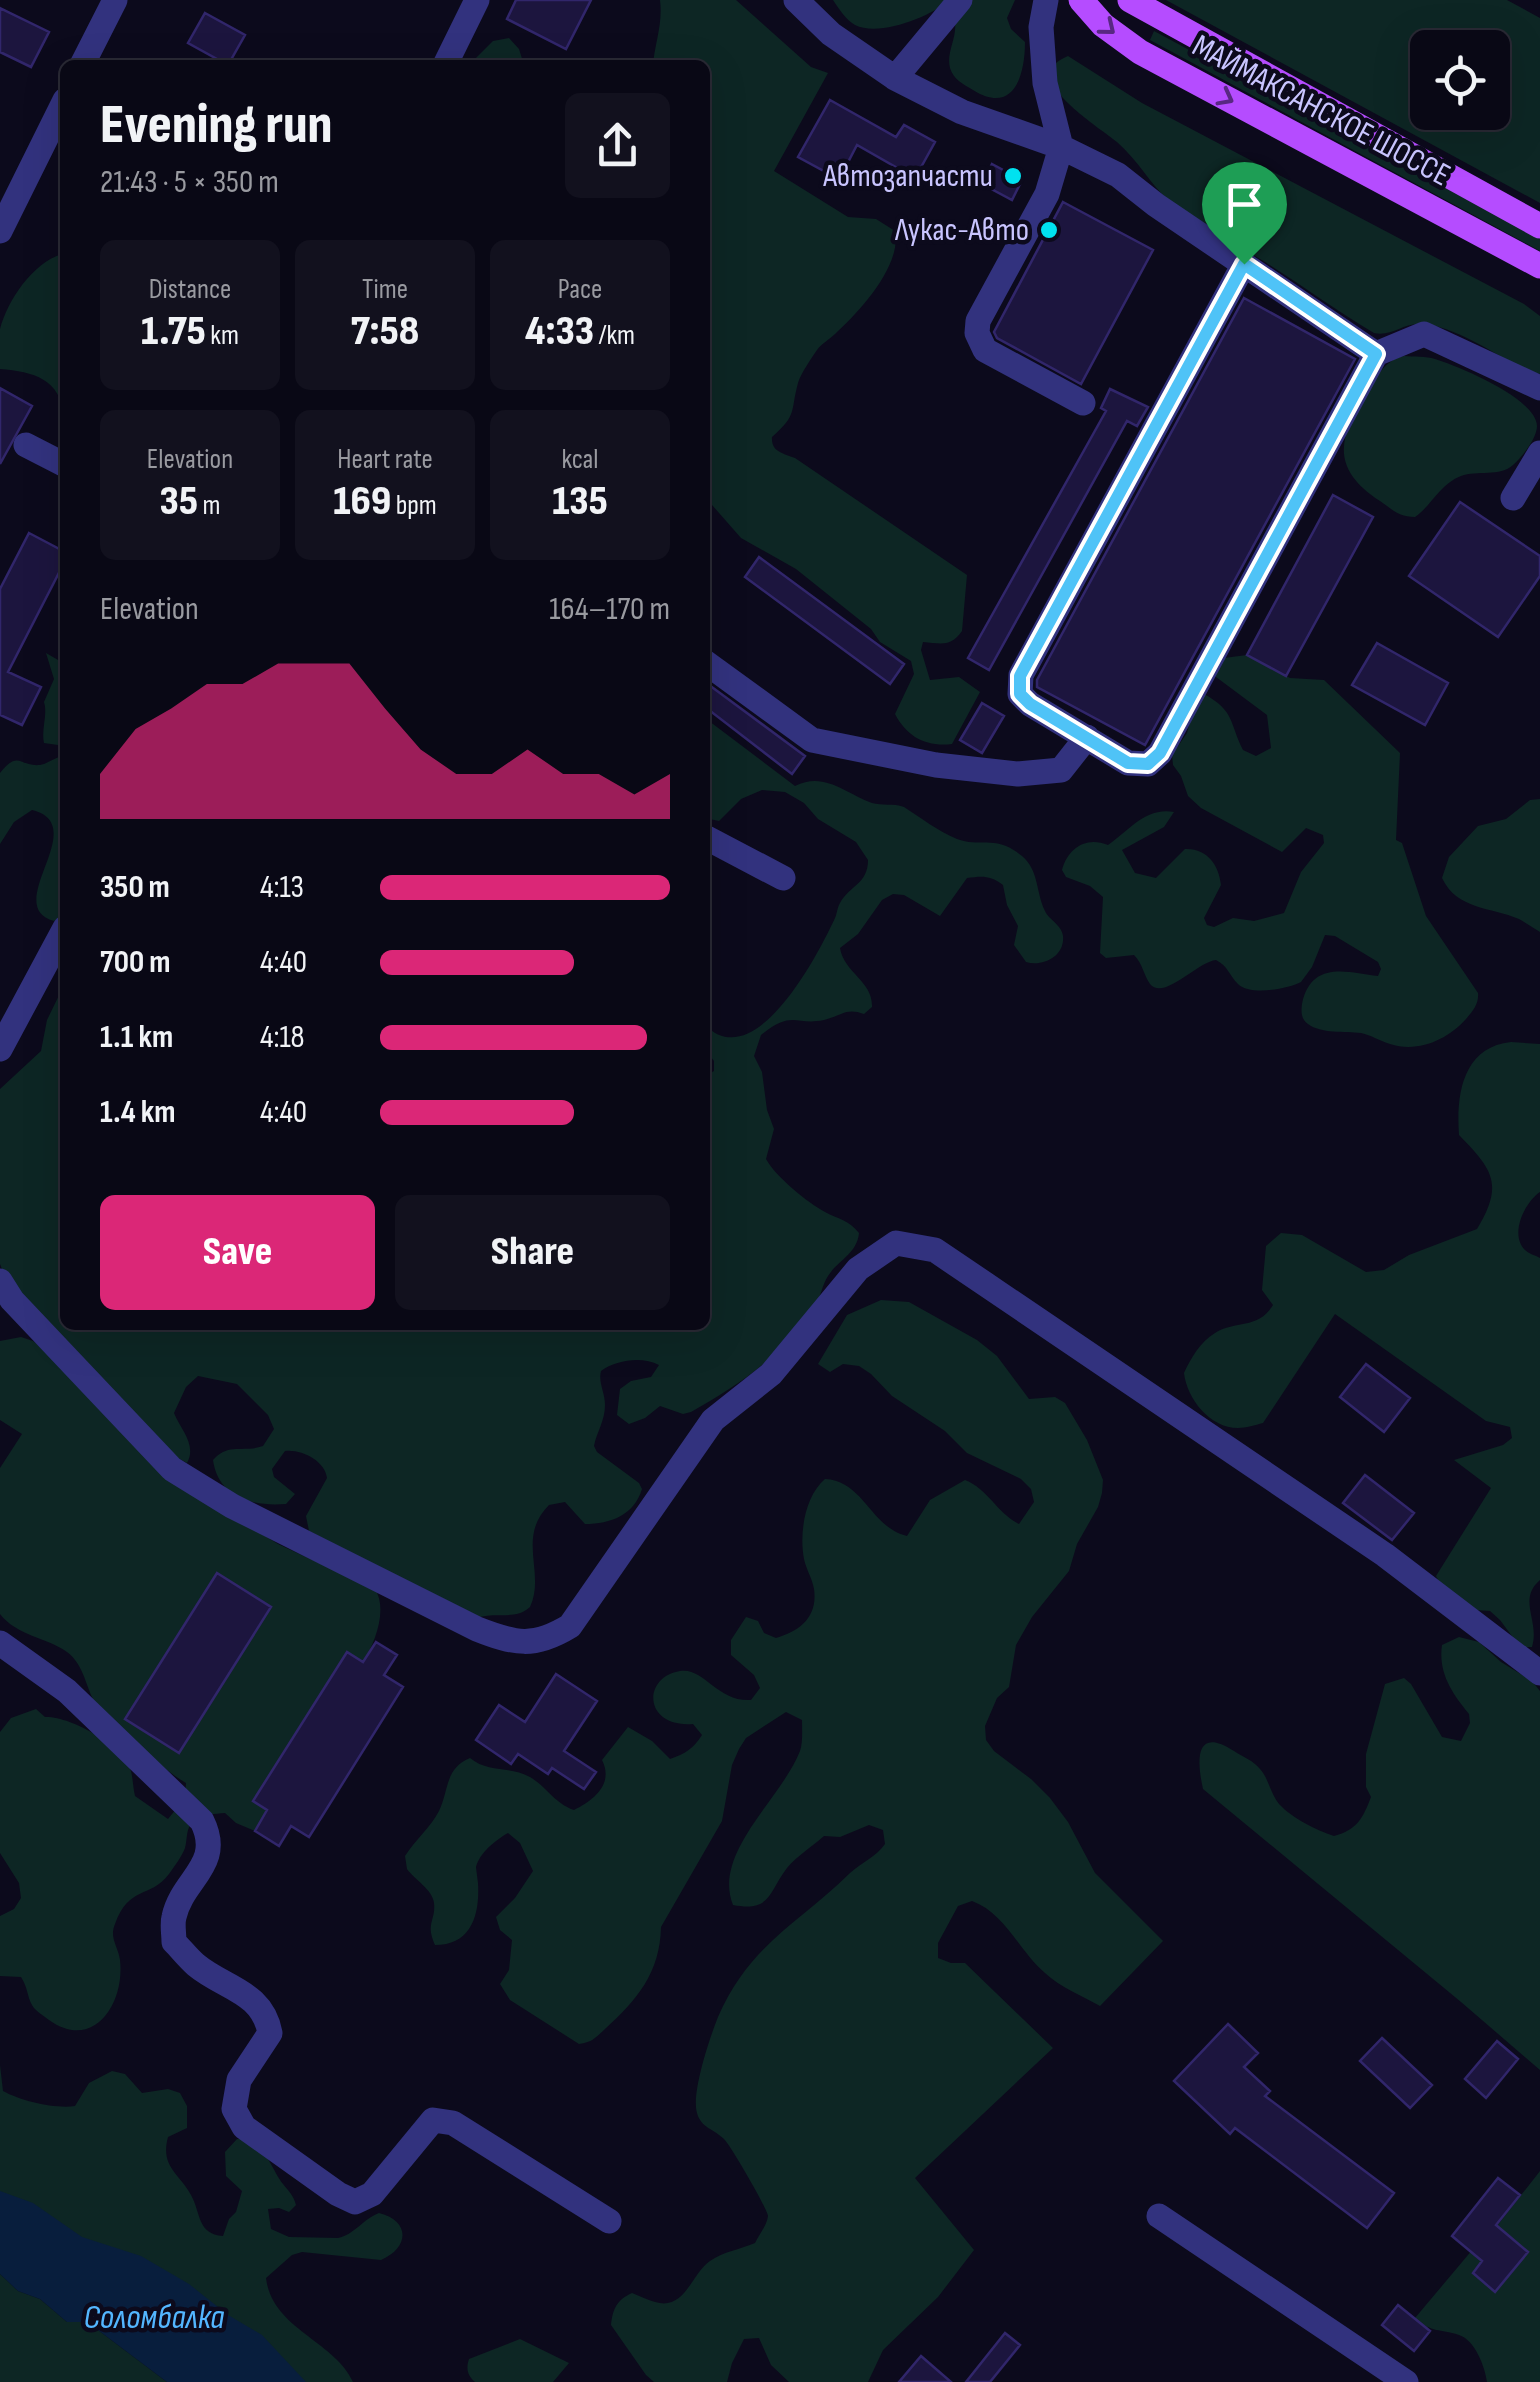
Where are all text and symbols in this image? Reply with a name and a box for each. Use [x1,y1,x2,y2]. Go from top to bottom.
one-way arrow [1097,16,1115,34]
street label: МАЙМАКСАНСКОЕ ШОССЕ [1186,27,1456,195]
map controls [1410,30,1510,130]
button: locate [1410,30,1510,130]
one-way arrow [1216,86,1234,105]
text: Evening run [100,92,333,159]
button: share [565,93,670,198]
place label: Автозапчасти [822,157,993,196]
pin [1202,162,1287,265]
text: 21:43 · 5 × 350 m [100,163,279,202]
marker: Автозапчасти [1002,165,1024,187]
icon: arrive [1217,177,1272,232]
place label: Лукас-Авто [894,211,1029,250]
marker: Лукас-Авто [1038,219,1060,241]
text: Distance [149,273,231,306]
text: Time [362,273,408,306]
text: Pace [558,273,602,306]
text: 1.75 [141,306,206,357]
text: 7:58 [351,306,419,357]
text: 4:33 [525,306,594,357]
text: km [206,319,239,352]
text: /km [594,319,635,352]
text: Elevation [147,443,233,476]
text: Heart rate [337,443,433,476]
text: kcal [561,443,599,476]
text: 35 [160,476,198,527]
text: 169 [333,476,391,527]
text: 135 [552,476,608,527]
text: m [198,489,220,522]
text: bpm [391,489,437,522]
text: Elevation [100,590,199,629]
text: 164–170 m [549,590,670,629]
text: 350 m [100,868,170,907]
text: 4:13 [260,868,304,907]
text: 700 m [100,943,171,982]
text: 4:40 [260,943,307,982]
text: 1.1 km [100,1018,173,1057]
text: 4:18 [260,1018,305,1057]
text: 1.4 km [100,1093,175,1132]
text: 4:40 [260,1093,307,1132]
button: Save [100,1195,375,1310]
button: Share [395,1195,670,1310]
water label: Соломбалка [84,2296,224,2339]

